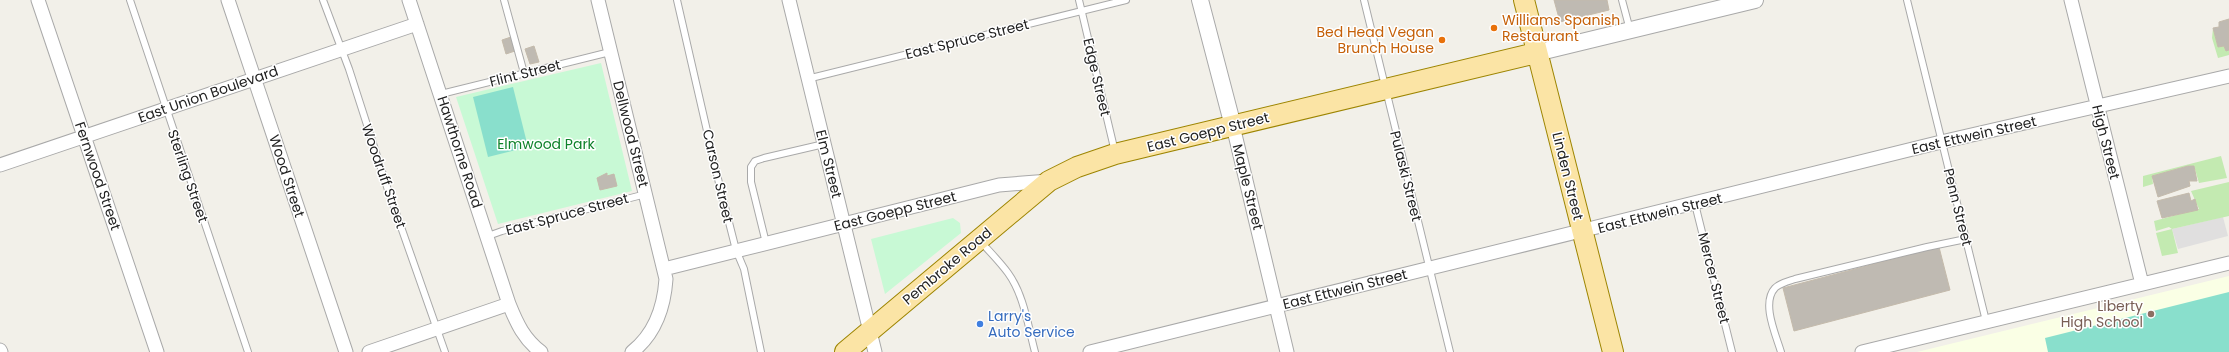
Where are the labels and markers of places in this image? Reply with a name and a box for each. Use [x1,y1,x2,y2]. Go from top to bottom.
place label: Williams Spanish Restaurant [1502,10,1620,46]
place label: Bed Head Vegan Brunch House [1316,22,1434,58]
marker: Williams Spanish Restaurant [1489,23,1499,33]
marker: Bed Head Vegan Brunch House [1437,35,1447,45]
place label: Liberty High School [2061,296,2143,332]
place label: Larry's Auto Service [988,306,1075,342]
marker: Liberty High School [2146,309,2156,319]
marker: Larry's Auto Service [975,319,985,329]

